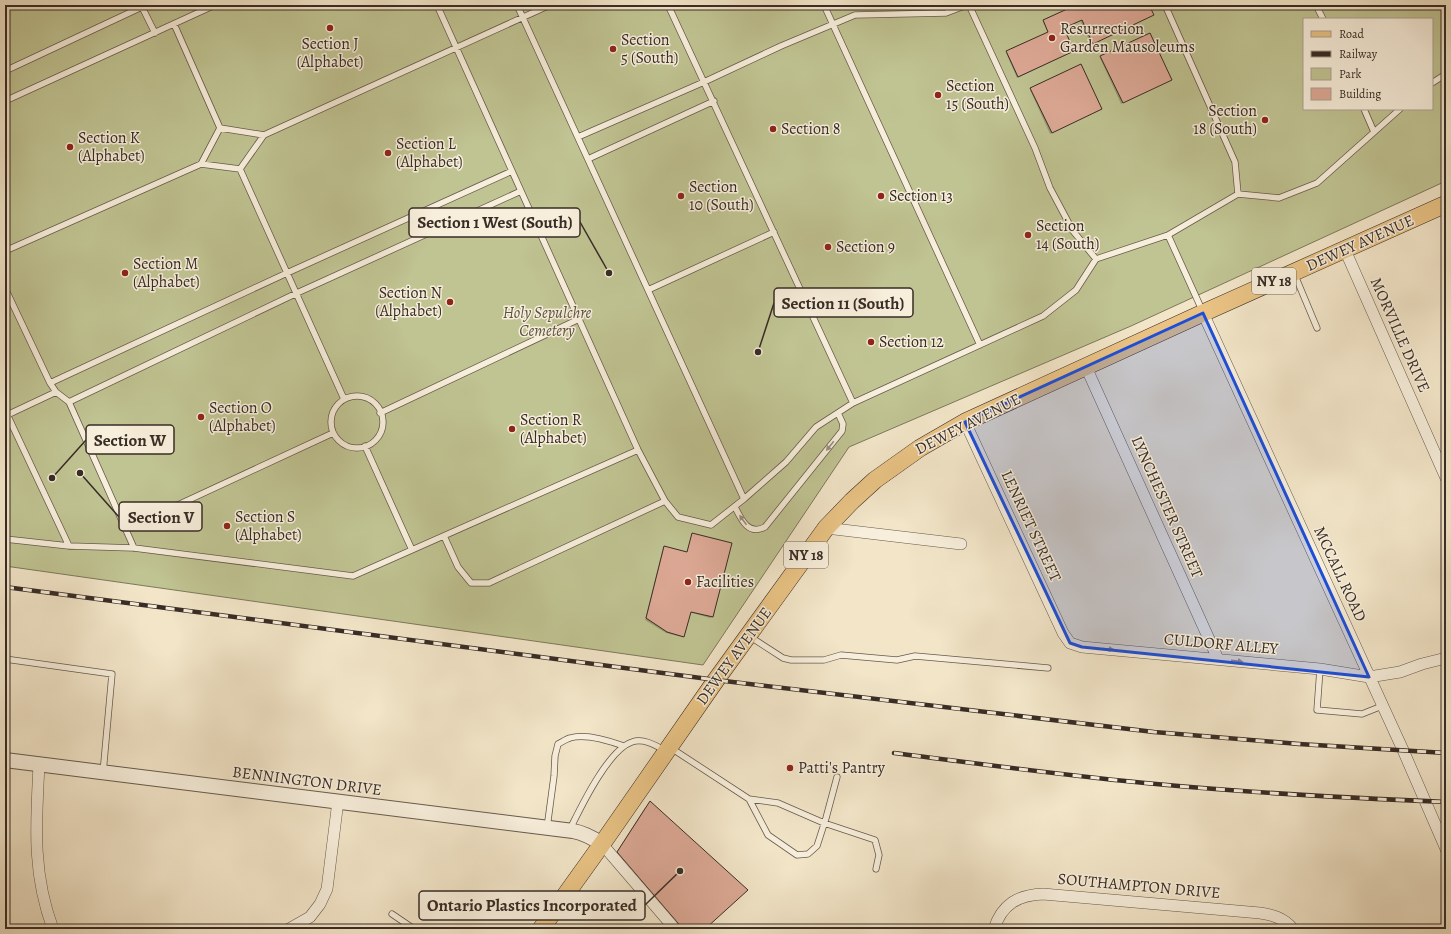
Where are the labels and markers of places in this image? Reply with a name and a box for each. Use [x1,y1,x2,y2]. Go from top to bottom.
place label: Resurrection Garden Mausoleums [1060,18,1195,58]
marker: Section J (Alphabet) [325,23,335,33]
place label: Section 5 (South) [621,29,678,69]
place label: Section J (Alphabet) [297,33,363,73]
marker: Resurrection Garden Mausoleums [1047,33,1057,43]
marker: Section 5 (South) [608,44,618,54]
place label: Section 15 (South) [946,75,1009,115]
marker: Section 15 (South) [933,90,943,100]
place label: Section 18 (South) [1193,100,1257,140]
marker: Section 18 (South) [1260,115,1270,125]
place label: Section 8 [781,118,841,140]
marker: Section 8 [768,124,778,134]
place label: Section K (Alphabet) [78,127,145,167]
place label: Section L (Alphabet) [396,133,463,173]
marker: Section K (Alphabet) [65,142,75,152]
marker: Section L (Alphabet) [383,148,393,158]
place label: Section 10 (South) [689,176,754,216]
place label: Section 13 [889,185,953,207]
marker: Section 10 (South) [676,191,686,201]
marker: Section 13 [876,191,886,201]
callout: Section 1 West (South) [409,208,580,237]
place label: Section 14 (South) [1036,215,1099,255]
marker: Section 14 (South) [1023,230,1033,240]
place label: Section 9 [836,236,895,258]
marker: Section 9 [823,242,833,252]
place label: Section M (Alphabet) [133,253,200,293]
marker: Section M (Alphabet) [120,268,130,278]
place label: Section N (Alphabet) [375,282,442,322]
callout: Section 11 (South) [774,288,913,317]
marker: Section N (Alphabet) [445,297,455,307]
place label: Section 12 [879,331,944,353]
marker: Section 12 [866,337,876,347]
place label: Section O (Alphabet) [209,397,276,437]
place label: Section R (Alphabet) [520,409,587,449]
marker: Section O (Alphabet) [196,412,206,422]
marker: Section R (Alphabet) [507,424,517,434]
callout: Section W [86,425,174,454]
callout: Section V [119,502,202,531]
place label: Section S (Alphabet) [235,506,302,546]
marker: Section S (Alphabet) [222,521,232,531]
place label: Facilities [696,571,754,593]
marker: Facilities [683,577,693,587]
place label: Patti's Pantry [798,757,886,779]
marker: Patti's Pantry [785,763,795,773]
callout: Ontario Plastics Incorporated [419,891,645,920]

